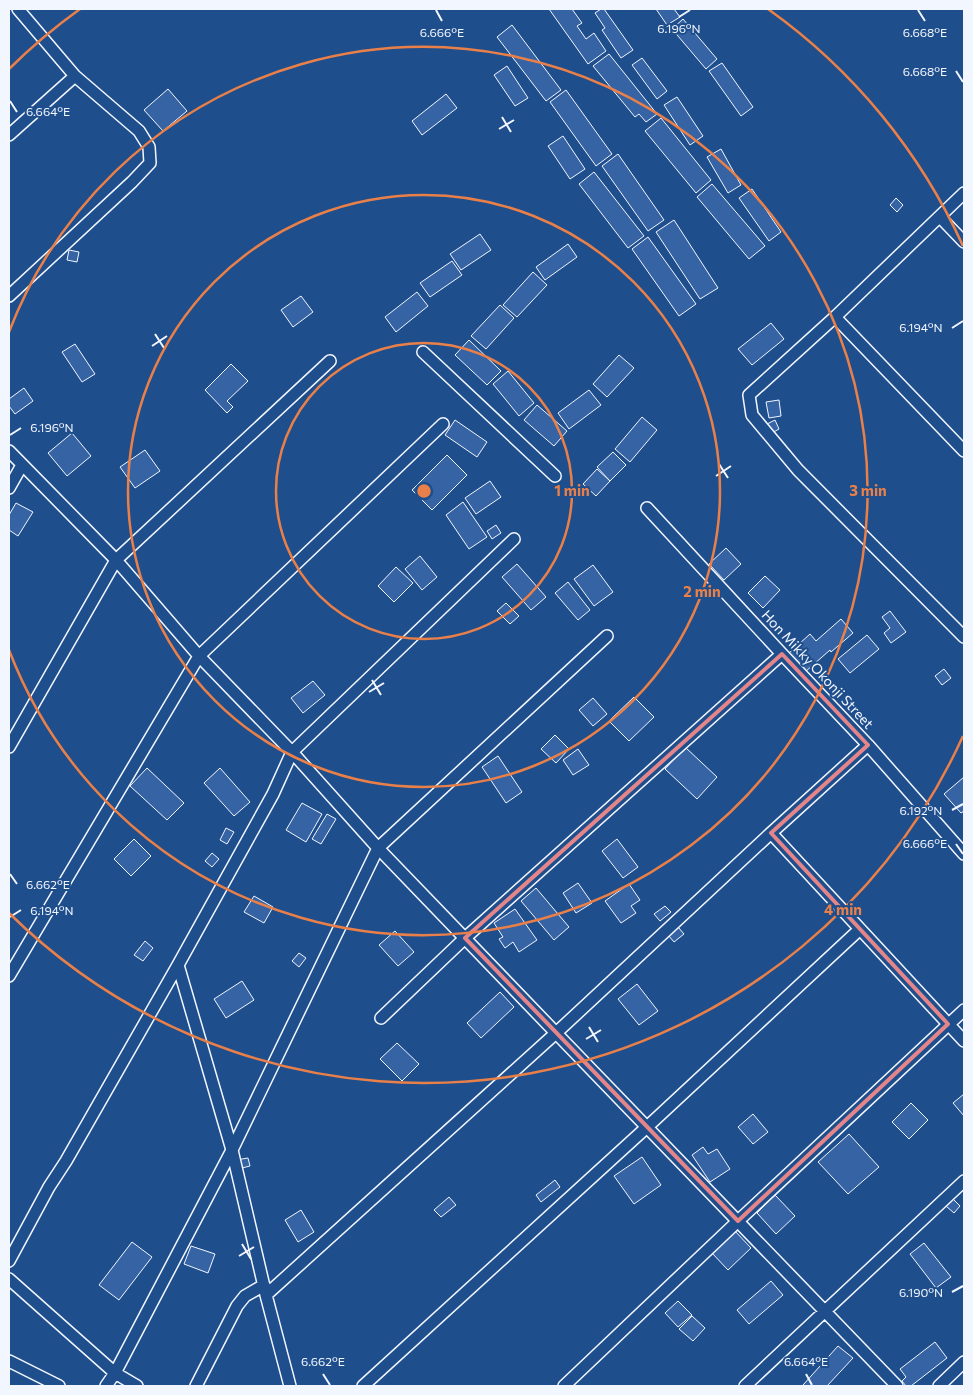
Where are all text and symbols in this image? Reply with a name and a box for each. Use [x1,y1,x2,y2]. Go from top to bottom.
text: 6.196°N [657,21,701,35]
text: 6.666°E [420,25,464,39]
text: 6.668°E [903,25,947,39]
text: 6.668°E [903,64,947,78]
text: 6.664°E [26,104,70,118]
text: 6.194°N [899,320,943,334]
text: 6.196°N [30,420,74,434]
text: 1 min [554,481,590,499]
text: 3 min [849,481,887,499]
centre of rings [415,482,433,500]
text: 2 min [683,582,721,600]
street label: Hon Mikky Okonji Street [759,606,878,732]
text: 6.192°N [900,803,942,817]
text: 6.666°E [903,836,947,850]
text: 6.662°E [26,877,70,891]
text: 4 min [824,900,862,918]
text: 6.194°N [30,903,74,917]
text: 6.190°N [899,1285,943,1299]
text: 6.662°E [301,1354,345,1368]
text: 6.664°E [784,1354,828,1368]

